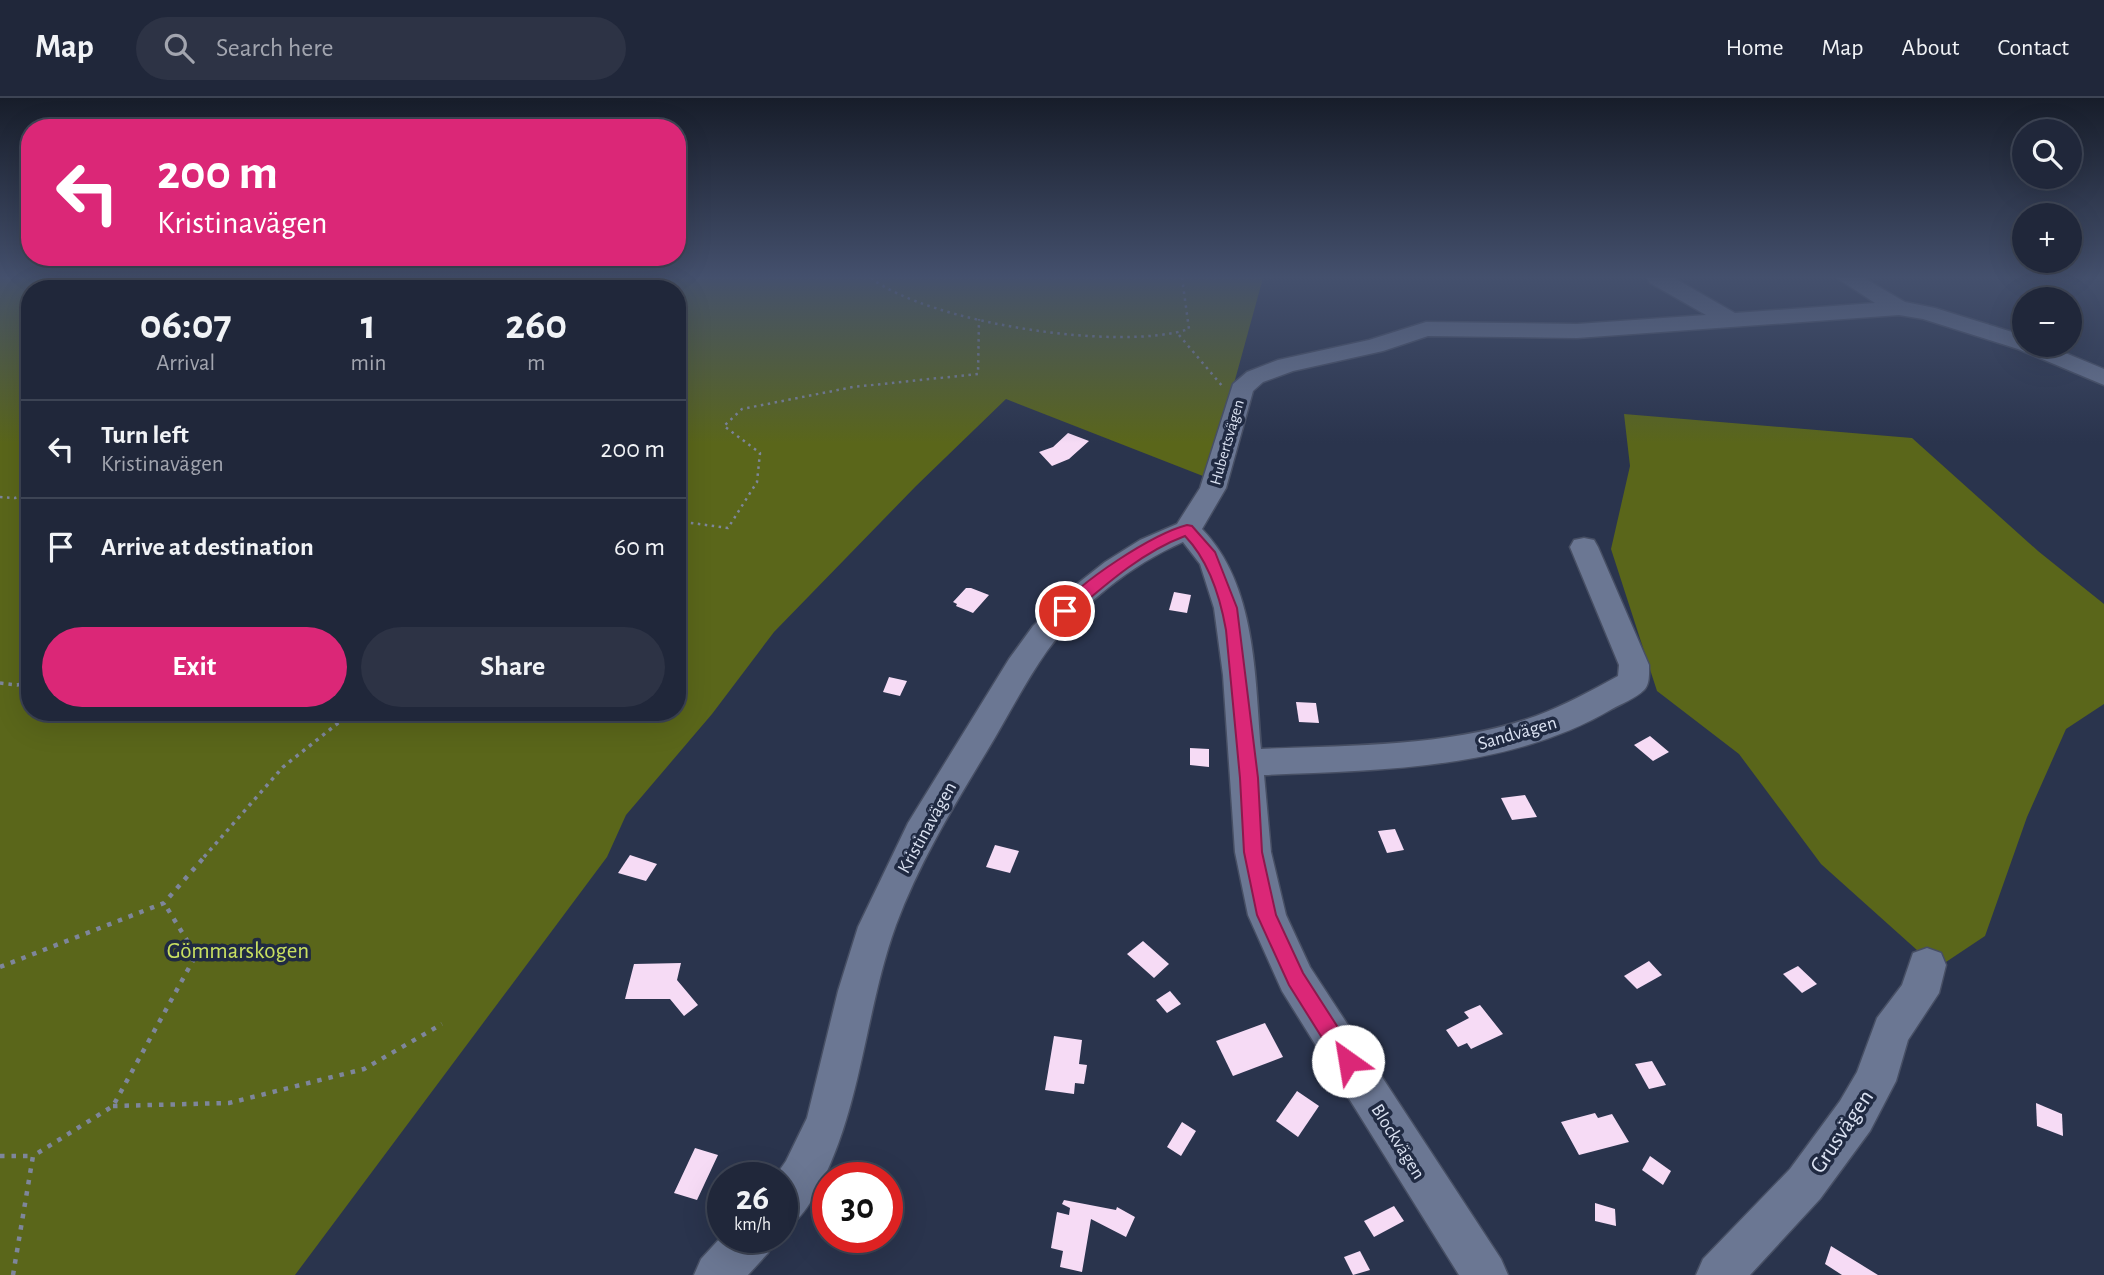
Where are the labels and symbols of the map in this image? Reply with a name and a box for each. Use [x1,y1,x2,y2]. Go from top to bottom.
street label: Hubertsvägen [1207,398,1247,487]
pin [1035,581,1095,641]
street label: Sandvägen [1476,713,1559,754]
street label: Kristinavägen [894,779,960,877]
park label: Gömmarskogen [167,940,309,963]
position arrow [1311,1024,1385,1098]
street label: Grusvägen [1806,1086,1878,1178]
street label: Blockvägen [1367,1101,1428,1183]
speed limit sign: 30 [812,1162,903,1253]

